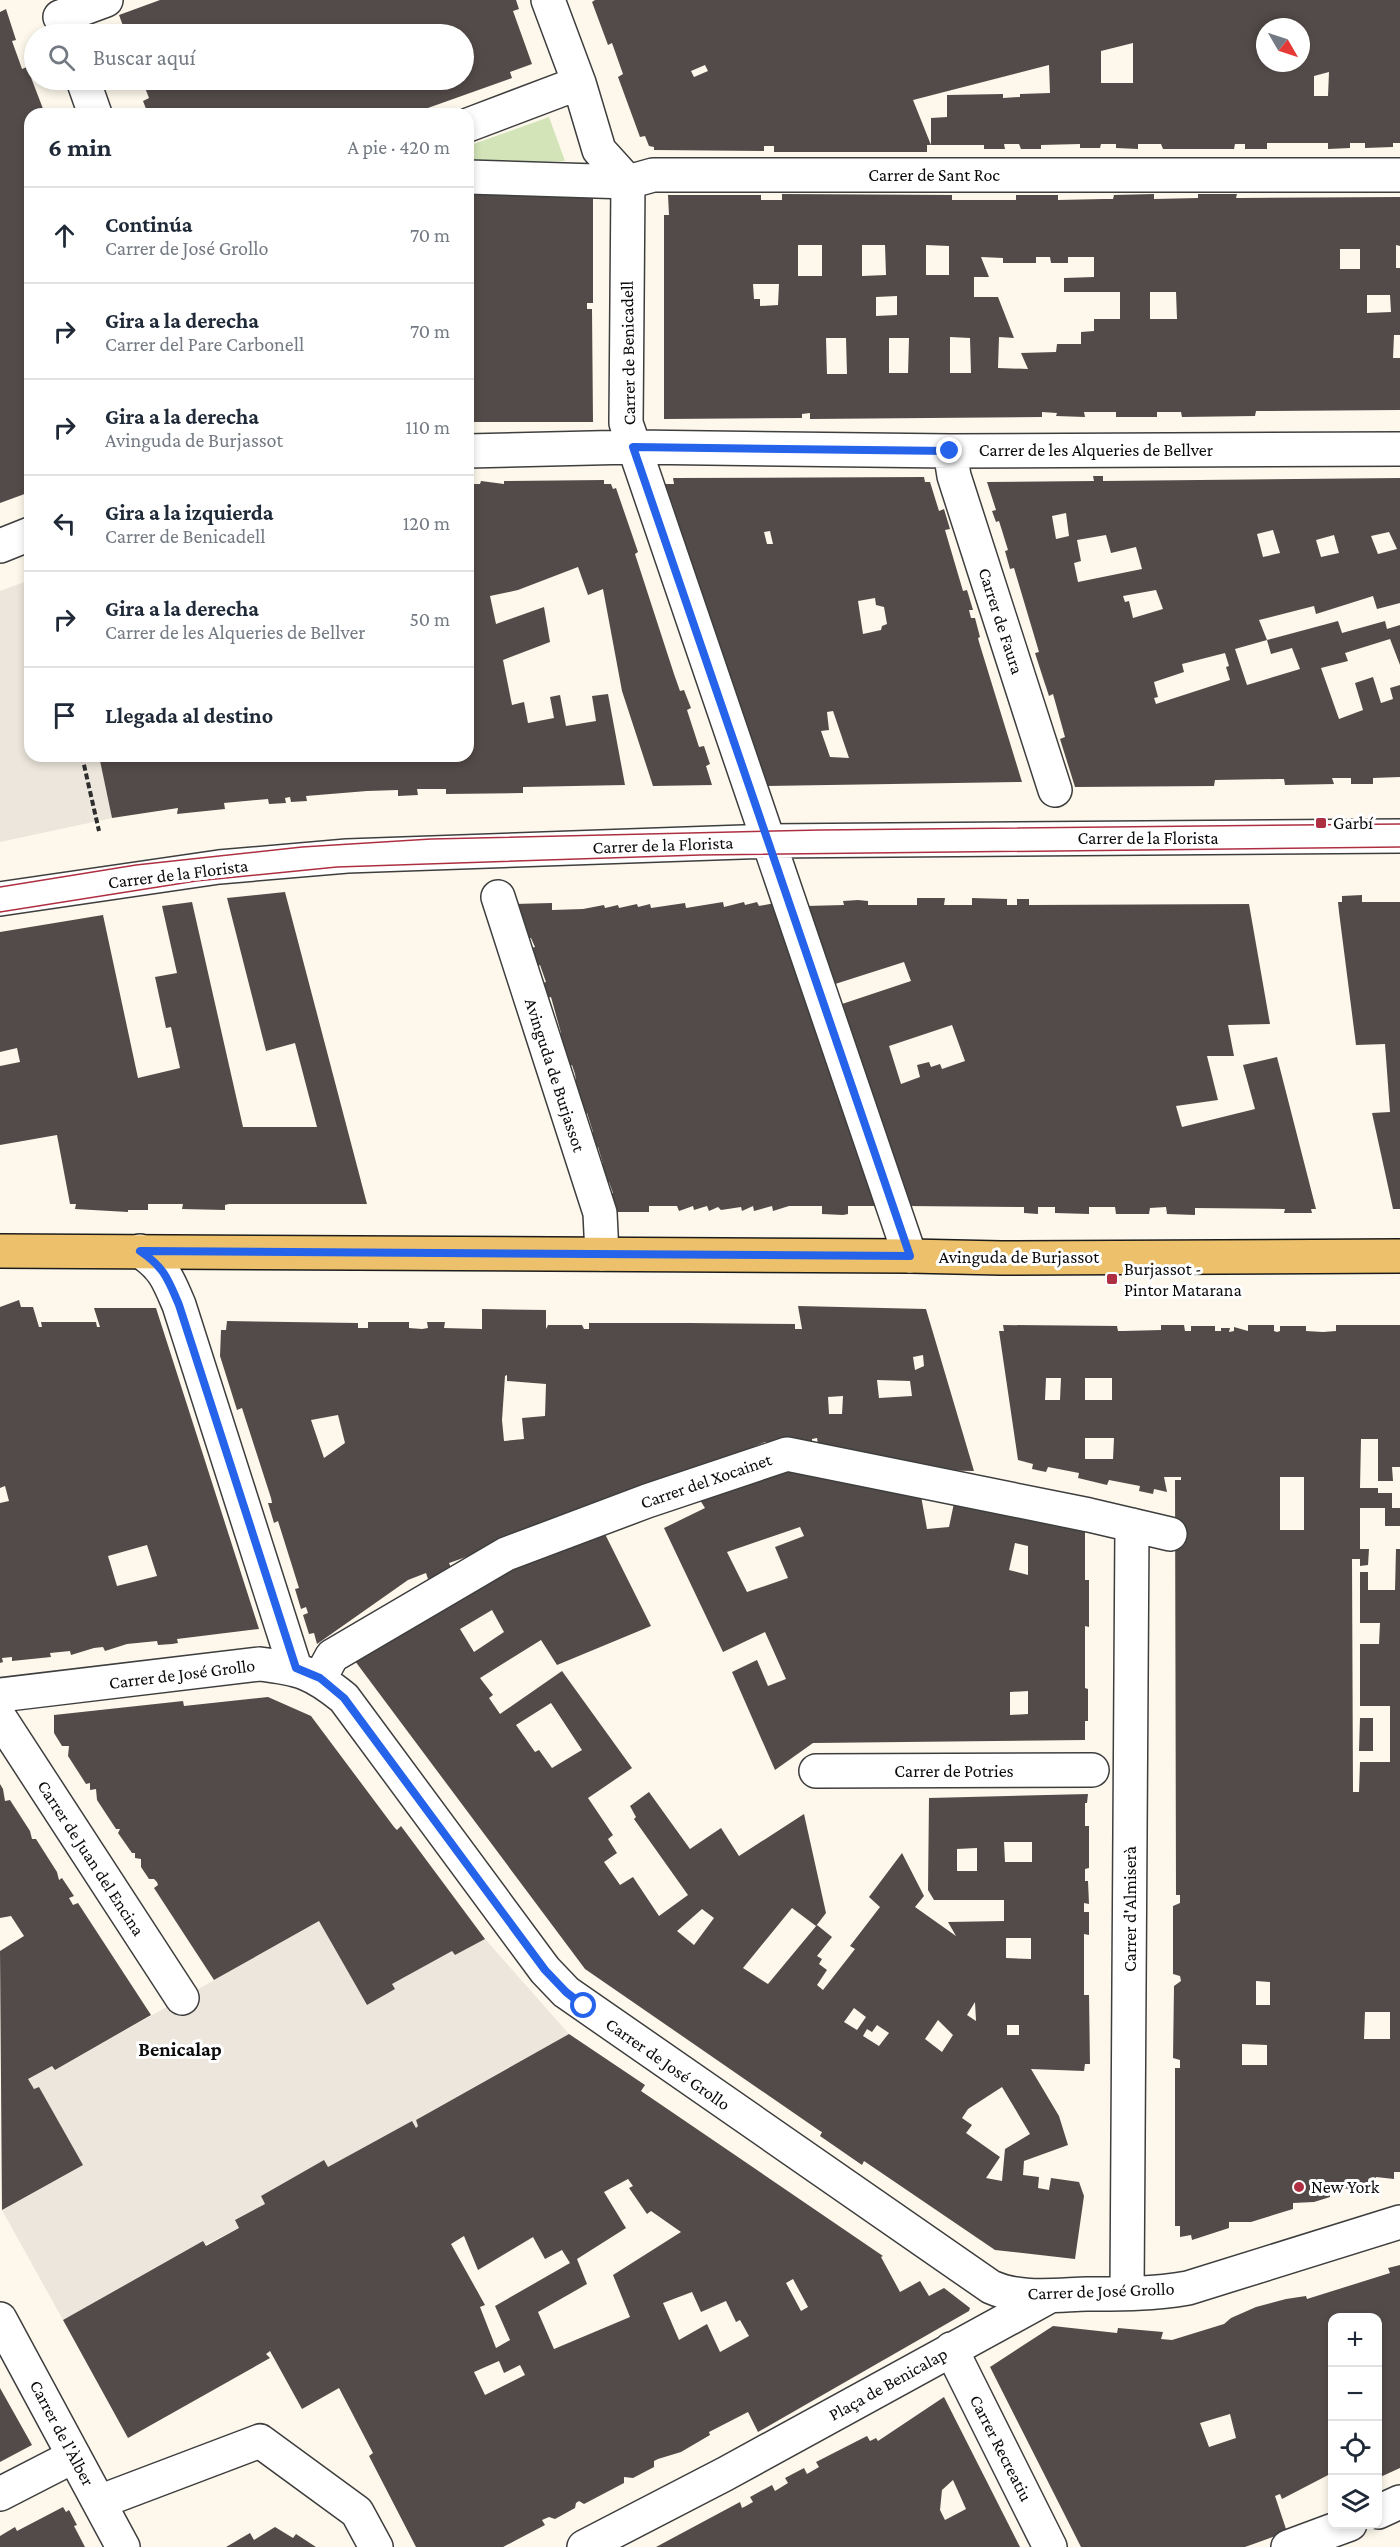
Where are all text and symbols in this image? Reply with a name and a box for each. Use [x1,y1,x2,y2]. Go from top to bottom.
north arrow [1256,18,1310,72]
search box [24,24,474,90]
icon: search [45,41,78,74]
text: Buscar aquí [93,45,195,70]
text: 6 min [48,133,112,162]
text: A pie · 420 m [347,136,450,158]
street label: Carrer de Sant Roc [868,165,1000,185]
text: Continúa [105,212,192,237]
icon: ahead [48,219,81,252]
text: 70 m [410,224,450,246]
text: Carrer de José Grollo [105,237,268,259]
street label: Carrer de Benicadell [617,280,639,425]
text: Gira a la derecha [105,308,259,333]
icon: right [48,315,81,348]
text: 70 m [410,320,450,342]
text: Carrer del Pare Carbonell [105,333,304,355]
text: Gira a la derecha [105,404,259,429]
icon: right [48,411,81,444]
text: 110 m [406,416,450,438]
text: Avinguda de Burjassot [105,429,283,451]
route end [936,437,962,463]
street label: Carrer de les Alqueries de Bellver [979,440,1214,460]
text: Gira a la izquierda [105,500,274,525]
icon: left [48,507,81,540]
text: 120 m [403,512,450,534]
text: Carrer de Benicadell [105,525,266,547]
street label: Carrer de Faura [974,565,1028,677]
text: Gira a la derecha [105,596,259,621]
icon: right [48,603,81,636]
text: 50 m [409,608,450,630]
text: Carrer de les Alqueries de Bellver [105,621,365,643]
icon: arrive [48,699,81,732]
text: Llegada al destino [105,703,273,728]
place label: Garbí [1333,813,1374,833]
marker: Garbí [1314,816,1328,830]
street label: Carrer de la Florista [1077,828,1219,848]
street label: Carrer de la Florista [592,833,734,857]
street label: Carrer de la Florista [107,855,249,893]
street label: Avinguda de Burjassot [520,996,590,1156]
street label: Avinguda de Burjassot [939,1247,1100,1268]
place label: Burjassot - Pintor Matarana [1124,1259,1242,1300]
marker: Burjassot - Pintor Matarana [1105,1272,1119,1286]
street label: Carrer del Xocainet [638,1449,775,1513]
street label: Carrer de José Grollo [108,1655,256,1693]
street label: Carrer de Potries [894,1761,1014,1781]
street label: Carrer de Juan del Encina [33,1777,149,1939]
street label: Carrer d'Almiserà [1120,1846,1140,1972]
route start [570,1992,596,2018]
street label: Carrer de José Grollo [602,2014,734,2114]
district label: Benicalap [138,2038,222,2060]
place label: New York [1311,2177,1380,2197]
marker: New York [1292,2180,1306,2194]
street label: Carrer de José Grollo [1027,2278,1175,2304]
map controls [1328,2313,1382,2529]
button: + [1328,2313,1382,2367]
street label: Plaça de Benicalap [825,2343,951,2425]
button: − [1328,2367,1382,2421]
street label: Carrer de l'Àlber [26,2377,99,2490]
street label: Carrer Recreatiu [966,2392,1037,2505]
button: locate [1328,2421,1382,2475]
button: layers [1328,2475,1382,2529]

